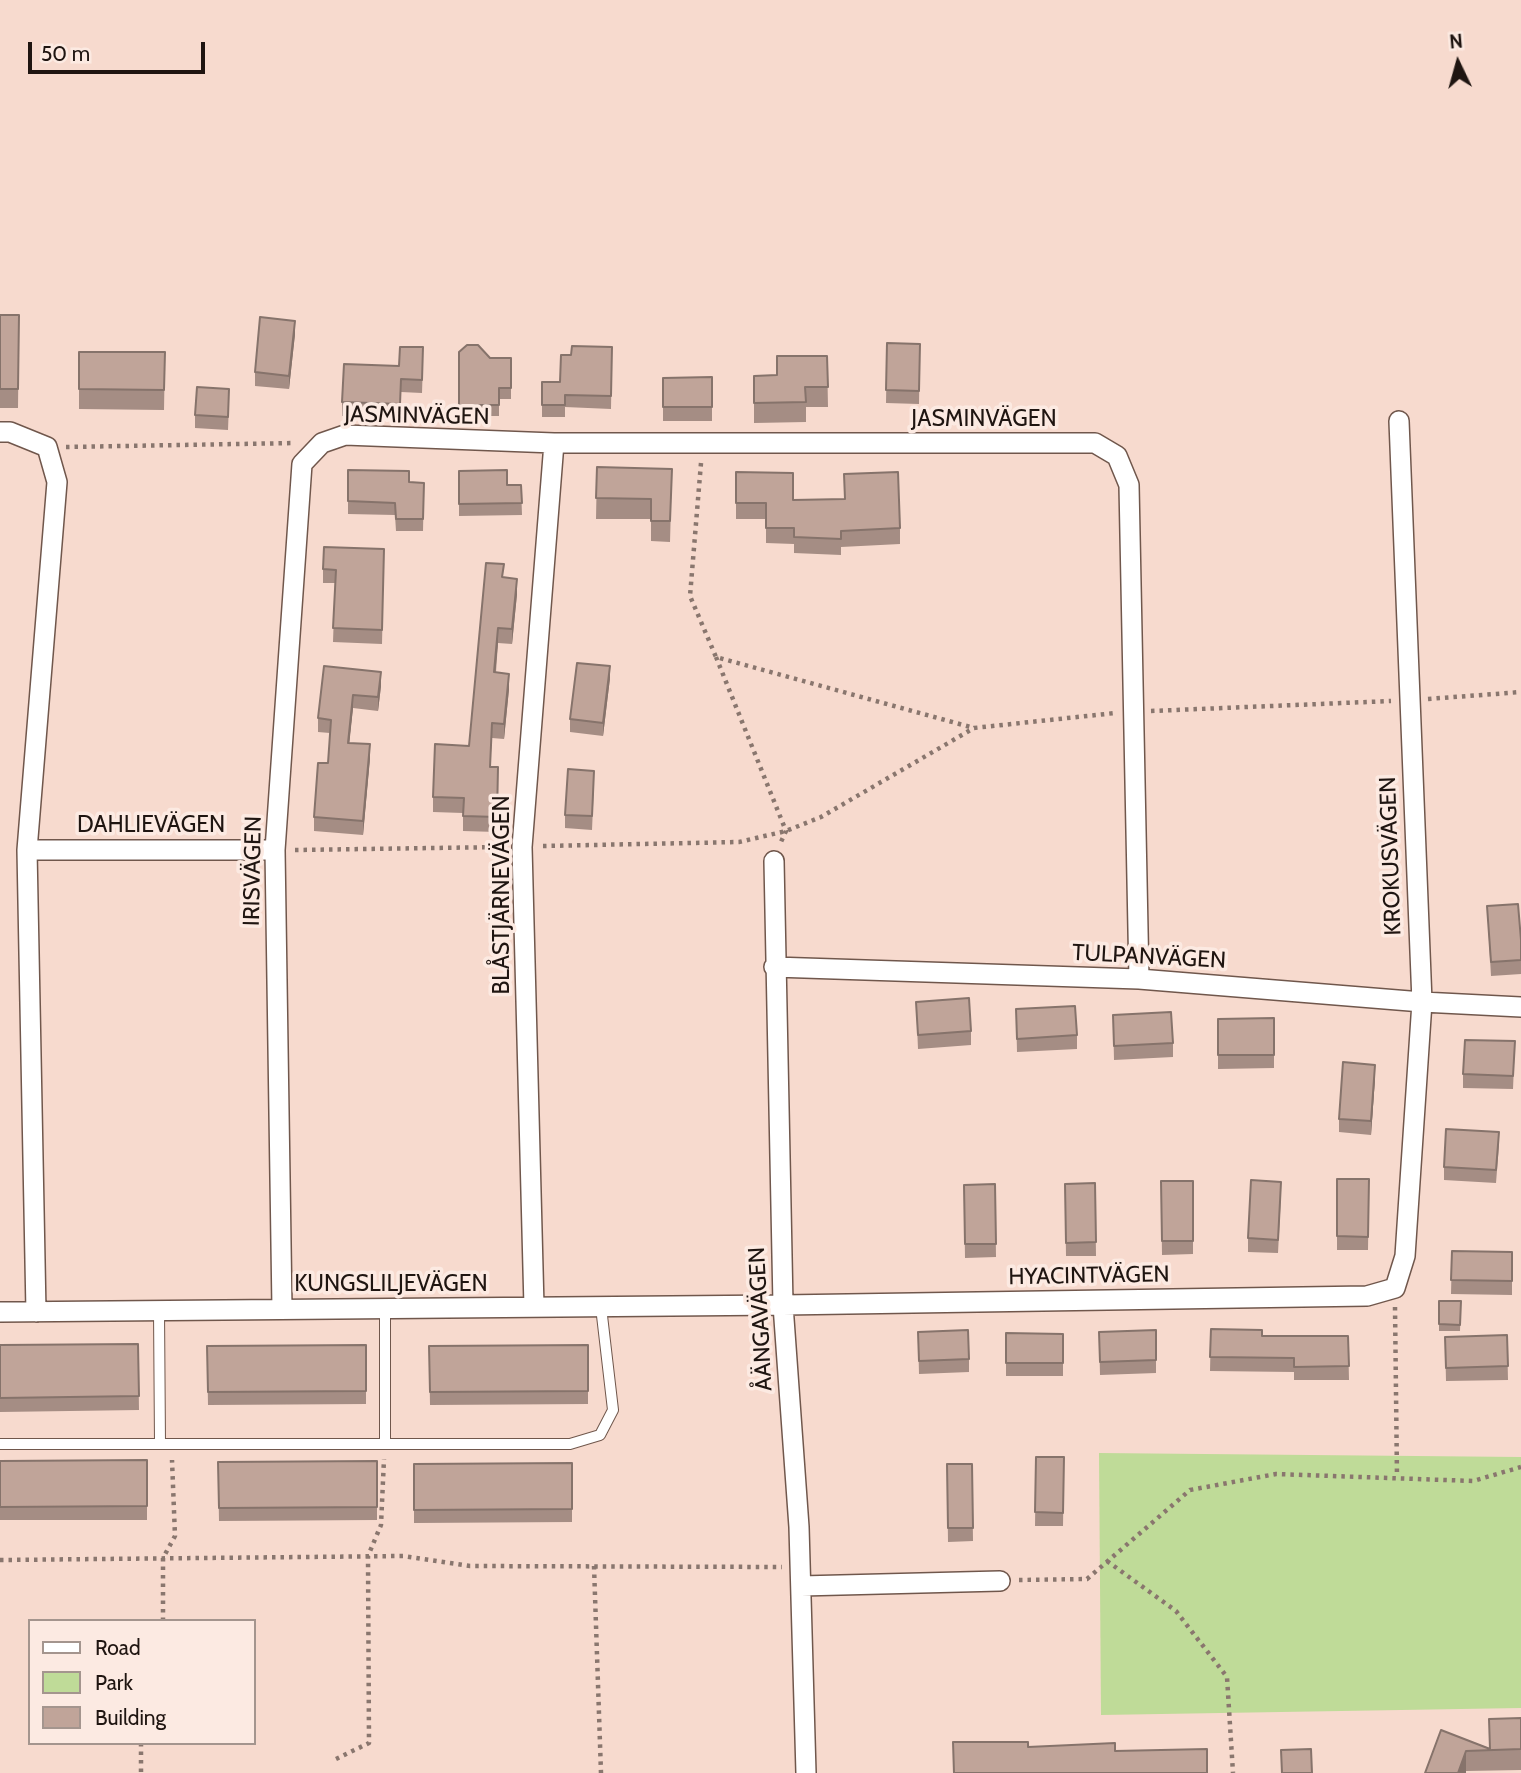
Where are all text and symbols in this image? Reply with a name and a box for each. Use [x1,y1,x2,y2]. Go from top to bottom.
scale bar [32,28,208,72]
north arrow [1423,28,1493,98]
text: N [1448,30,1464,54]
text: 50 m [41,41,90,66]
street label: JASMINVÄGEN [344,401,490,431]
street label: JASMINVÄGEN [911,405,1057,433]
street label: KROKUSVÄGEN [1374,776,1408,936]
street label: BLÅSTJÄRNEVÄGEN [488,795,516,995]
street label: DAHLIEVÄGEN [77,811,225,839]
street label: IRISVÄGEN [238,816,268,926]
street label: TULPANVÄGEN [1071,939,1227,975]
street label: ÅÄNGAVÄGEN [743,1246,779,1392]
street label: HYACINTVÄGEN [1008,1261,1170,1291]
street label: KUNGSLILJEVÄGEN [294,1270,488,1298]
legend [28,1619,256,1745]
text: Road [95,1635,141,1660]
text: Park [95,1670,133,1695]
text: Building [95,1705,166,1730]

